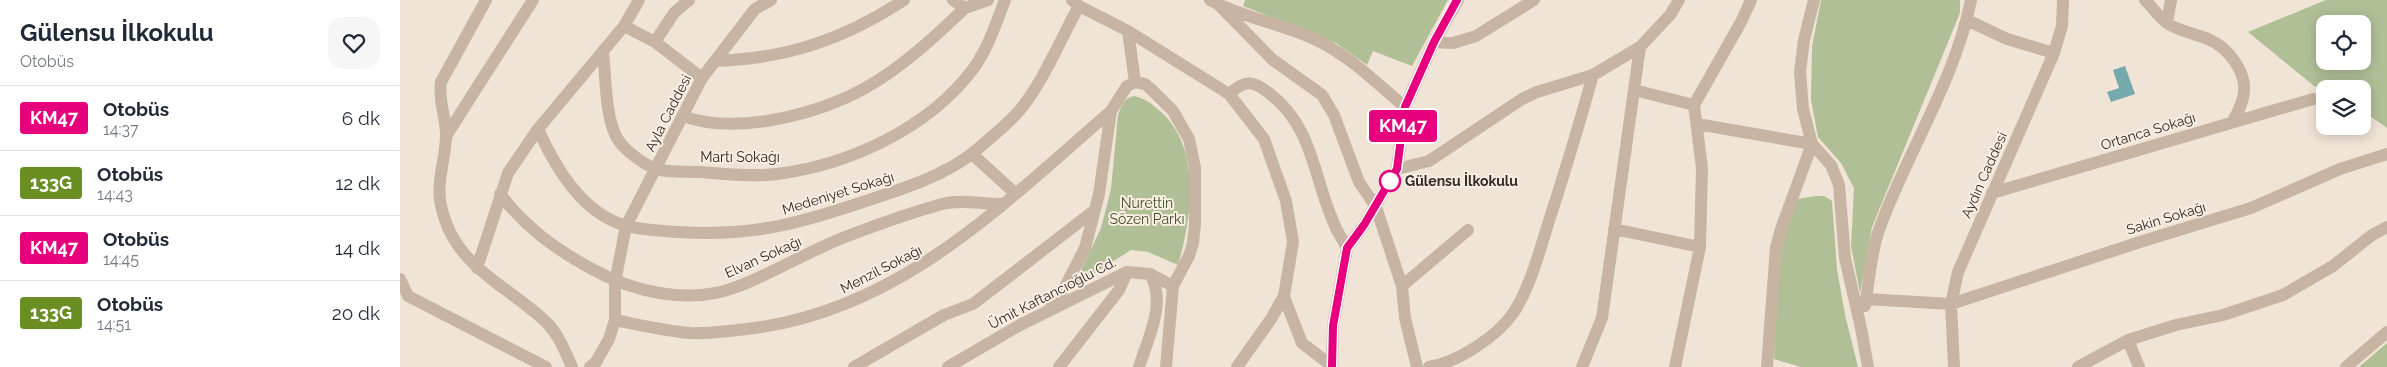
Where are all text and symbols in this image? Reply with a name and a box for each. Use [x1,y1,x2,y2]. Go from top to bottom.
map controls [2316,15,2371,135]
button: locate [2316,15,2371,70]
button: heart [328,17,380,69]
text: Gülensu İlkokulu [20,18,214,47]
text: Otobüs [20,52,74,71]
street label: Ayla Caddesi [642,72,694,154]
button: layers [2316,80,2371,135]
text: Otobüs [103,98,169,120]
text: KM47 [30,107,78,128]
text: 6 dk [342,107,380,129]
street label: Ortanca Sokağı [2099,109,2197,153]
line badge: KM47 [1368,110,1438,142]
text: KM47 [1379,115,1427,136]
text: 14:37 [103,120,139,139]
street label: Aydın Caddesi [1958,129,2010,221]
street label: Martı Sokağı [700,149,780,165]
text: Otobüs [97,163,163,185]
street label: Medeniyet Sokağı [780,168,896,218]
marker: Gülensu İlkokulu [1379,170,1401,192]
text: 133G [30,172,72,193]
text: 12 dk [335,172,380,194]
place label: Gülensu İlkokulu [1405,172,1518,189]
text: 14:43 [97,185,133,204]
park label: Nurettin Sözen Parkı [1110,195,1185,227]
street label: Sakin Sokağı [2125,198,2207,238]
text: Otobüs [103,228,169,250]
street label: Elvan Sokağı [722,233,804,281]
text: KM47 [30,237,78,258]
text: 14 dk [335,237,380,259]
street label: Menzil Sokağı [838,242,924,296]
text: 14:45 [103,250,139,269]
street label: Ümit Kaftancıoğlu Cd. [985,252,1118,332]
text: Otobüs [97,293,163,315]
text: 133G [30,302,72,323]
text: 20 dk [332,302,380,324]
text: 14:51 [97,315,131,334]

